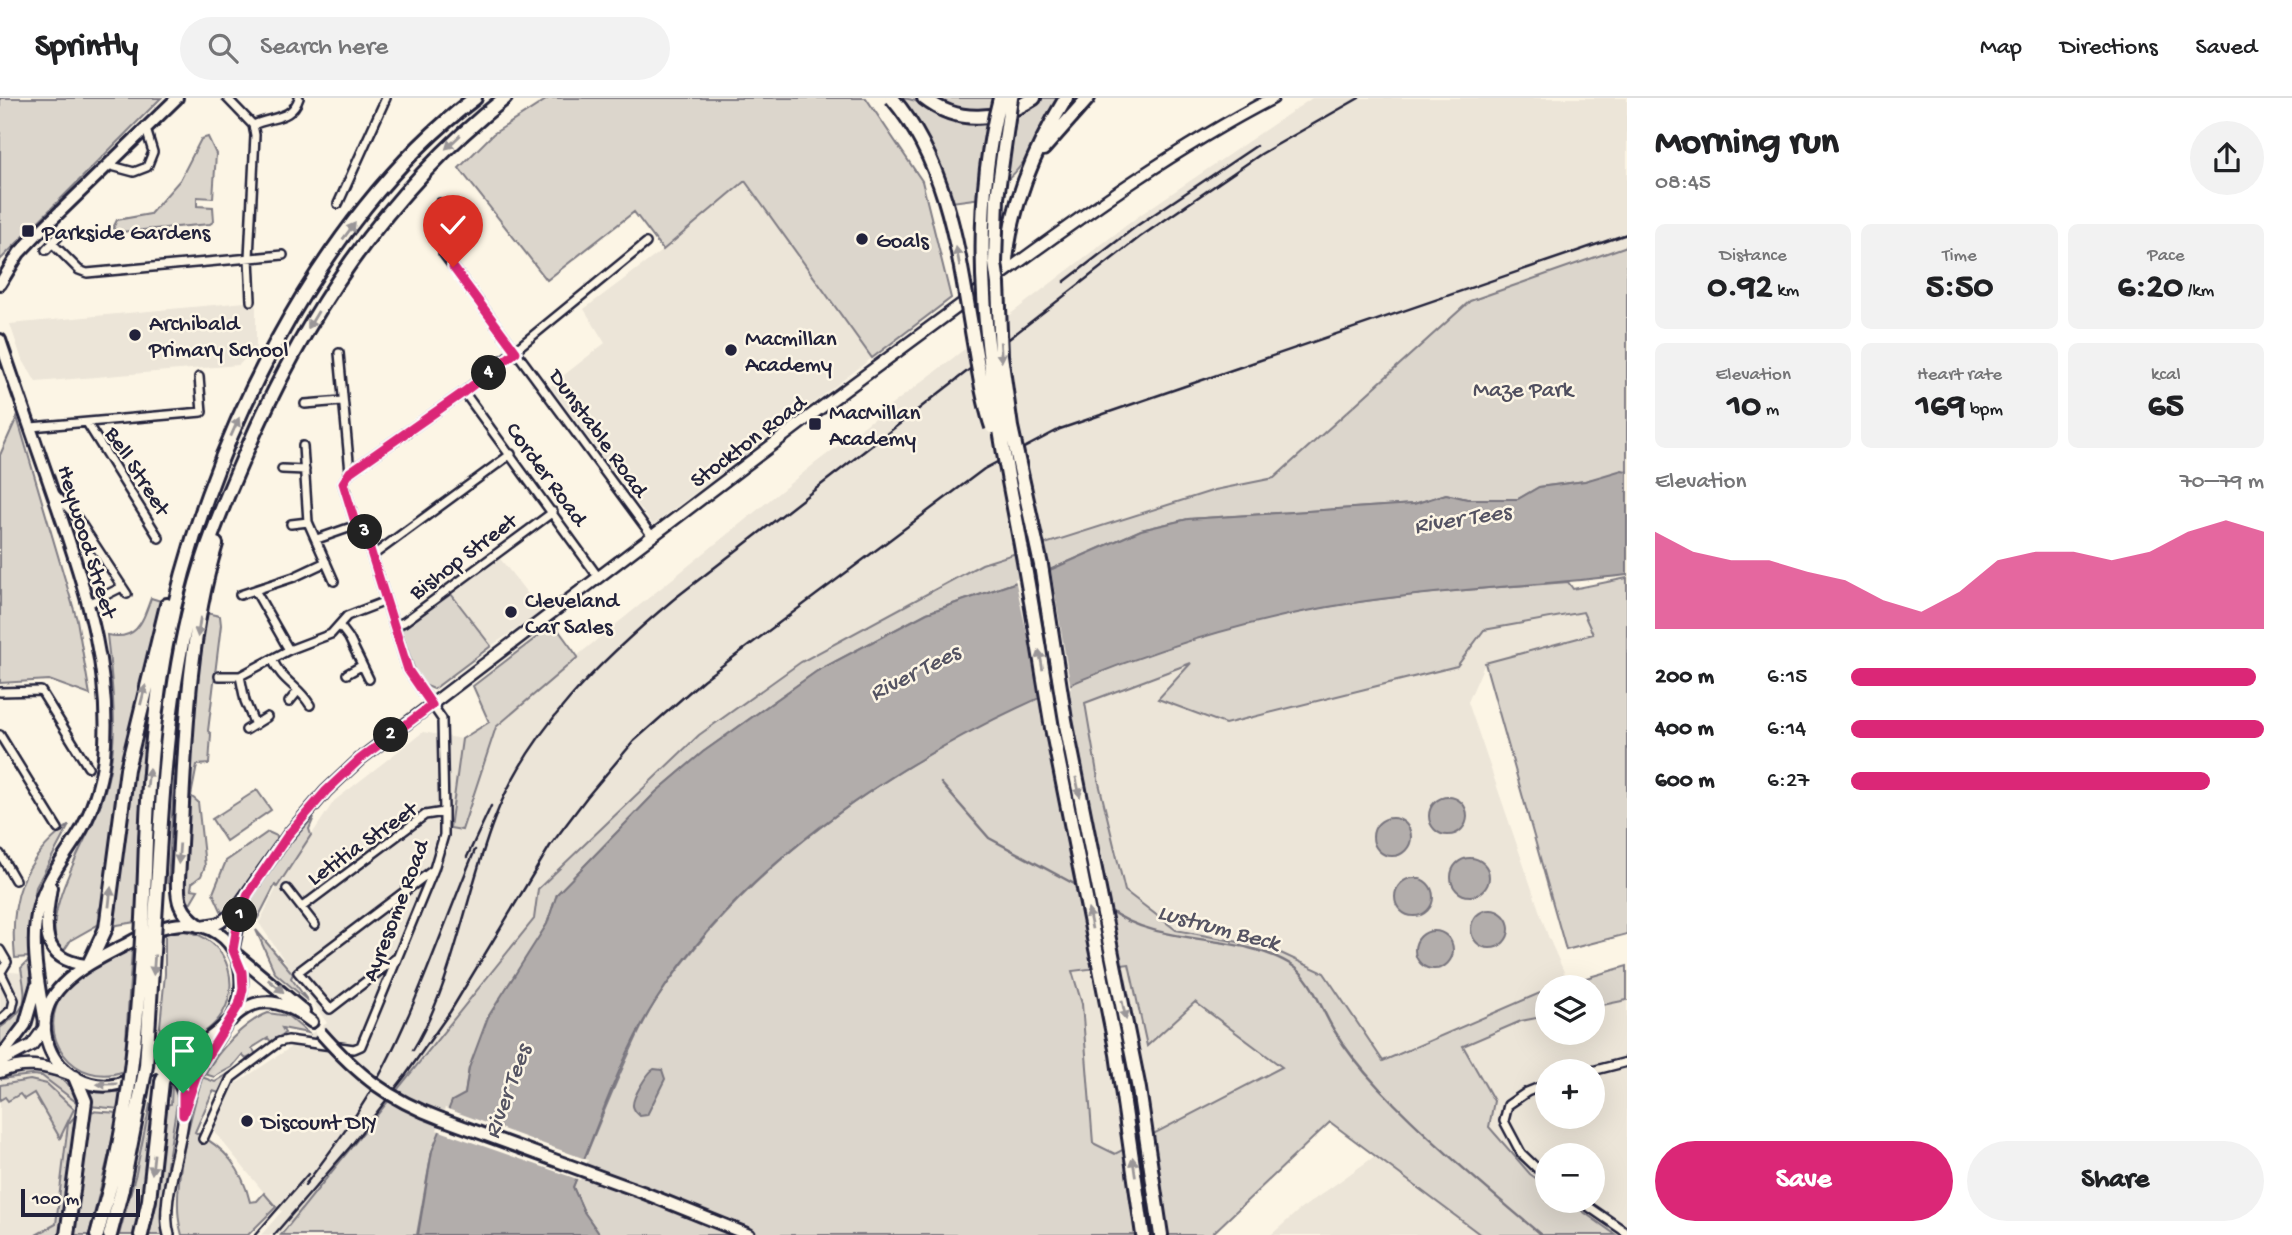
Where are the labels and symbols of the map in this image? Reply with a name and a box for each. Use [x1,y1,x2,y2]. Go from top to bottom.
one-way arrow [445,133,462,149]
pin [423,195,483,267]
place label: Parkside Gardens [41,221,211,248]
one-way arrow [341,222,356,240]
marker: Parkside Gardens [20,223,36,239]
place label: Goals [876,229,929,256]
marker: Goals [854,231,870,247]
one-way arrow [952,246,963,268]
one-way arrow [306,310,319,330]
place label: Archibald Primary School [148,312,289,365]
marker: Archibald Primary School [127,327,143,343]
place label: Macmillan Academy [745,327,837,380]
one-way arrow [996,341,1007,363]
marker: Macmillan Academy [723,342,739,358]
pin: 4 [472,356,506,390]
street label: Dunstable Road [540,363,654,505]
park label: Maze Park [1473,378,1576,405]
street label: Stockton Road [686,390,814,495]
place label: MacMillan Academy [829,401,920,454]
marker: MacMillan Academy [807,416,823,432]
one-way arrow [230,417,241,438]
street label: Corder Road [498,418,593,533]
street label: Bell Street [97,422,176,523]
street label: Heywood Street [50,462,122,623]
water label: River Tees [1412,498,1515,542]
street label: Bishop Street [404,508,524,608]
pin: 3 [348,514,382,550]
place label: Cleveland Car Sales [525,589,620,642]
marker: Cleveland Car Sales [503,604,519,620]
one-way arrow [194,616,205,638]
water label: River Tees [865,638,968,709]
one-way arrow [1035,649,1046,671]
one-way arrow [138,684,149,706]
pin: 2 [374,718,408,752]
one-way arrow [143,767,154,789]
one-way arrow [1073,776,1084,798]
street label: Letitia Street [303,796,425,893]
street label: Ayresome Road [358,835,437,986]
one-way arrow [174,843,185,865]
one-way arrow [105,886,116,908]
pin: 1 [222,898,258,932]
water label: Lustrum Beck [1154,899,1284,960]
one-way arrow [1085,908,1096,930]
one-way arrow [148,954,159,976]
one-way arrow [267,978,285,993]
one-way arrow [1118,999,1129,1021]
pin [153,1021,213,1093]
water label: River Tees [479,1039,540,1143]
one-way arrow [95,1078,117,1090]
place label: Discount DIY [259,1111,377,1138]
marker: Discount DIY [239,1113,255,1129]
one-way arrow [147,1153,158,1175]
one-way arrow [1128,1156,1139,1178]
scale bar [21,1186,140,1218]

